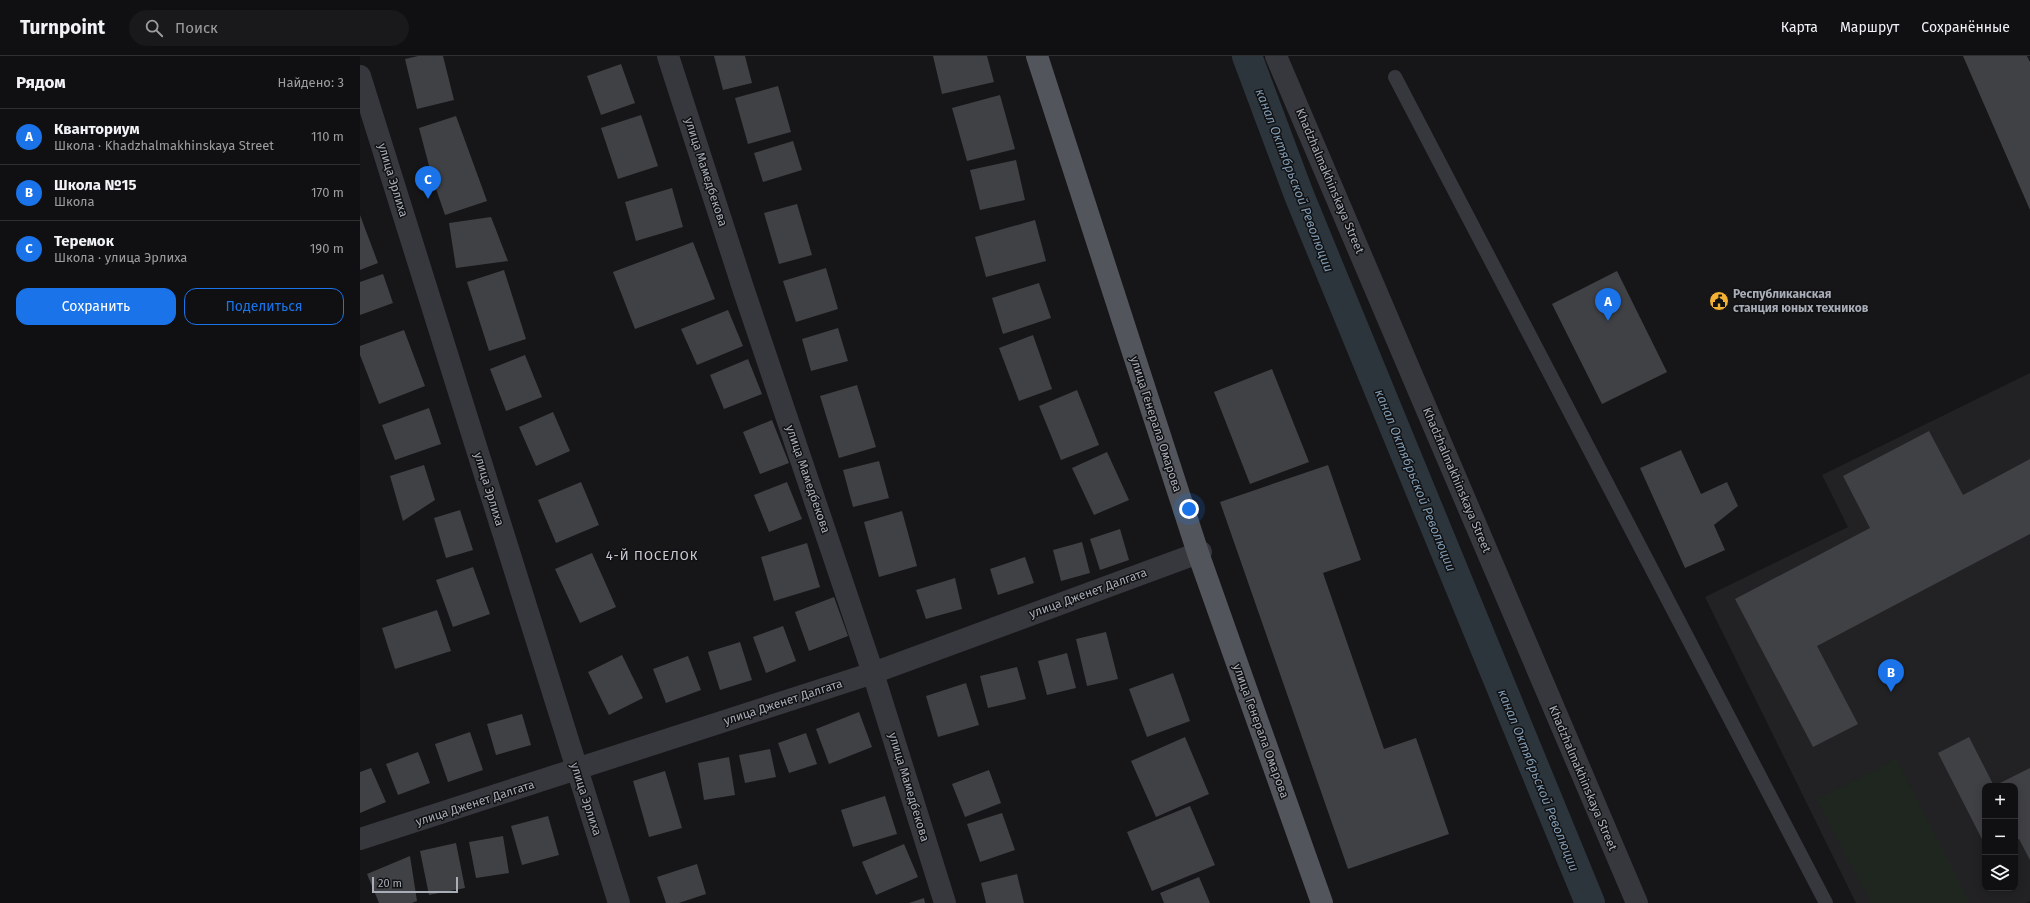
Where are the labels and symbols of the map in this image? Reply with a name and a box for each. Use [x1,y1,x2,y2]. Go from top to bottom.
water label: канал Октябрьской Революции [1253,86,1337,274]
street label: Khadzhalmakhinskaya Street [1293,106,1367,256]
street label: улица Мамедбекова [682,116,730,228]
street label: улица Эрлиха [375,141,411,219]
pin: C [415,166,441,199]
place label: Республиканская станция юных техников [1733,287,1869,315]
pin: A [1595,288,1621,321]
public building icon: Республиканская станция юных техников [1708,290,1730,312]
street label: улица Генерала Омарова [1127,354,1185,494]
water label: канал Октябрьской Революции [1372,387,1459,573]
street label: Khadzhalmakhinskaya Street [1420,405,1494,555]
street label: улица Мамедбекова [783,423,833,535]
street label: улица Эрлиха [471,450,507,528]
your location [1179,499,1199,519]
district label: 4-Й ПОСЕЛОК [606,548,698,563]
street label: улица Дженет Далгата [1027,565,1149,621]
pin: B [1878,659,1904,692]
street label: улица Генерала Омарова [1230,662,1292,800]
street label: улица Дженет Далгата [722,676,844,728]
water label: канал Октябрьской Революции [1495,687,1582,873]
street label: Khadzhalmakhinskaya Street [1546,703,1620,853]
street label: улица Мамедбекова [886,731,932,843]
street label: улица Эрлиха [568,761,604,837]
street label: улица Дженет Далгата [414,777,536,829]
scale bar [372,875,458,894]

